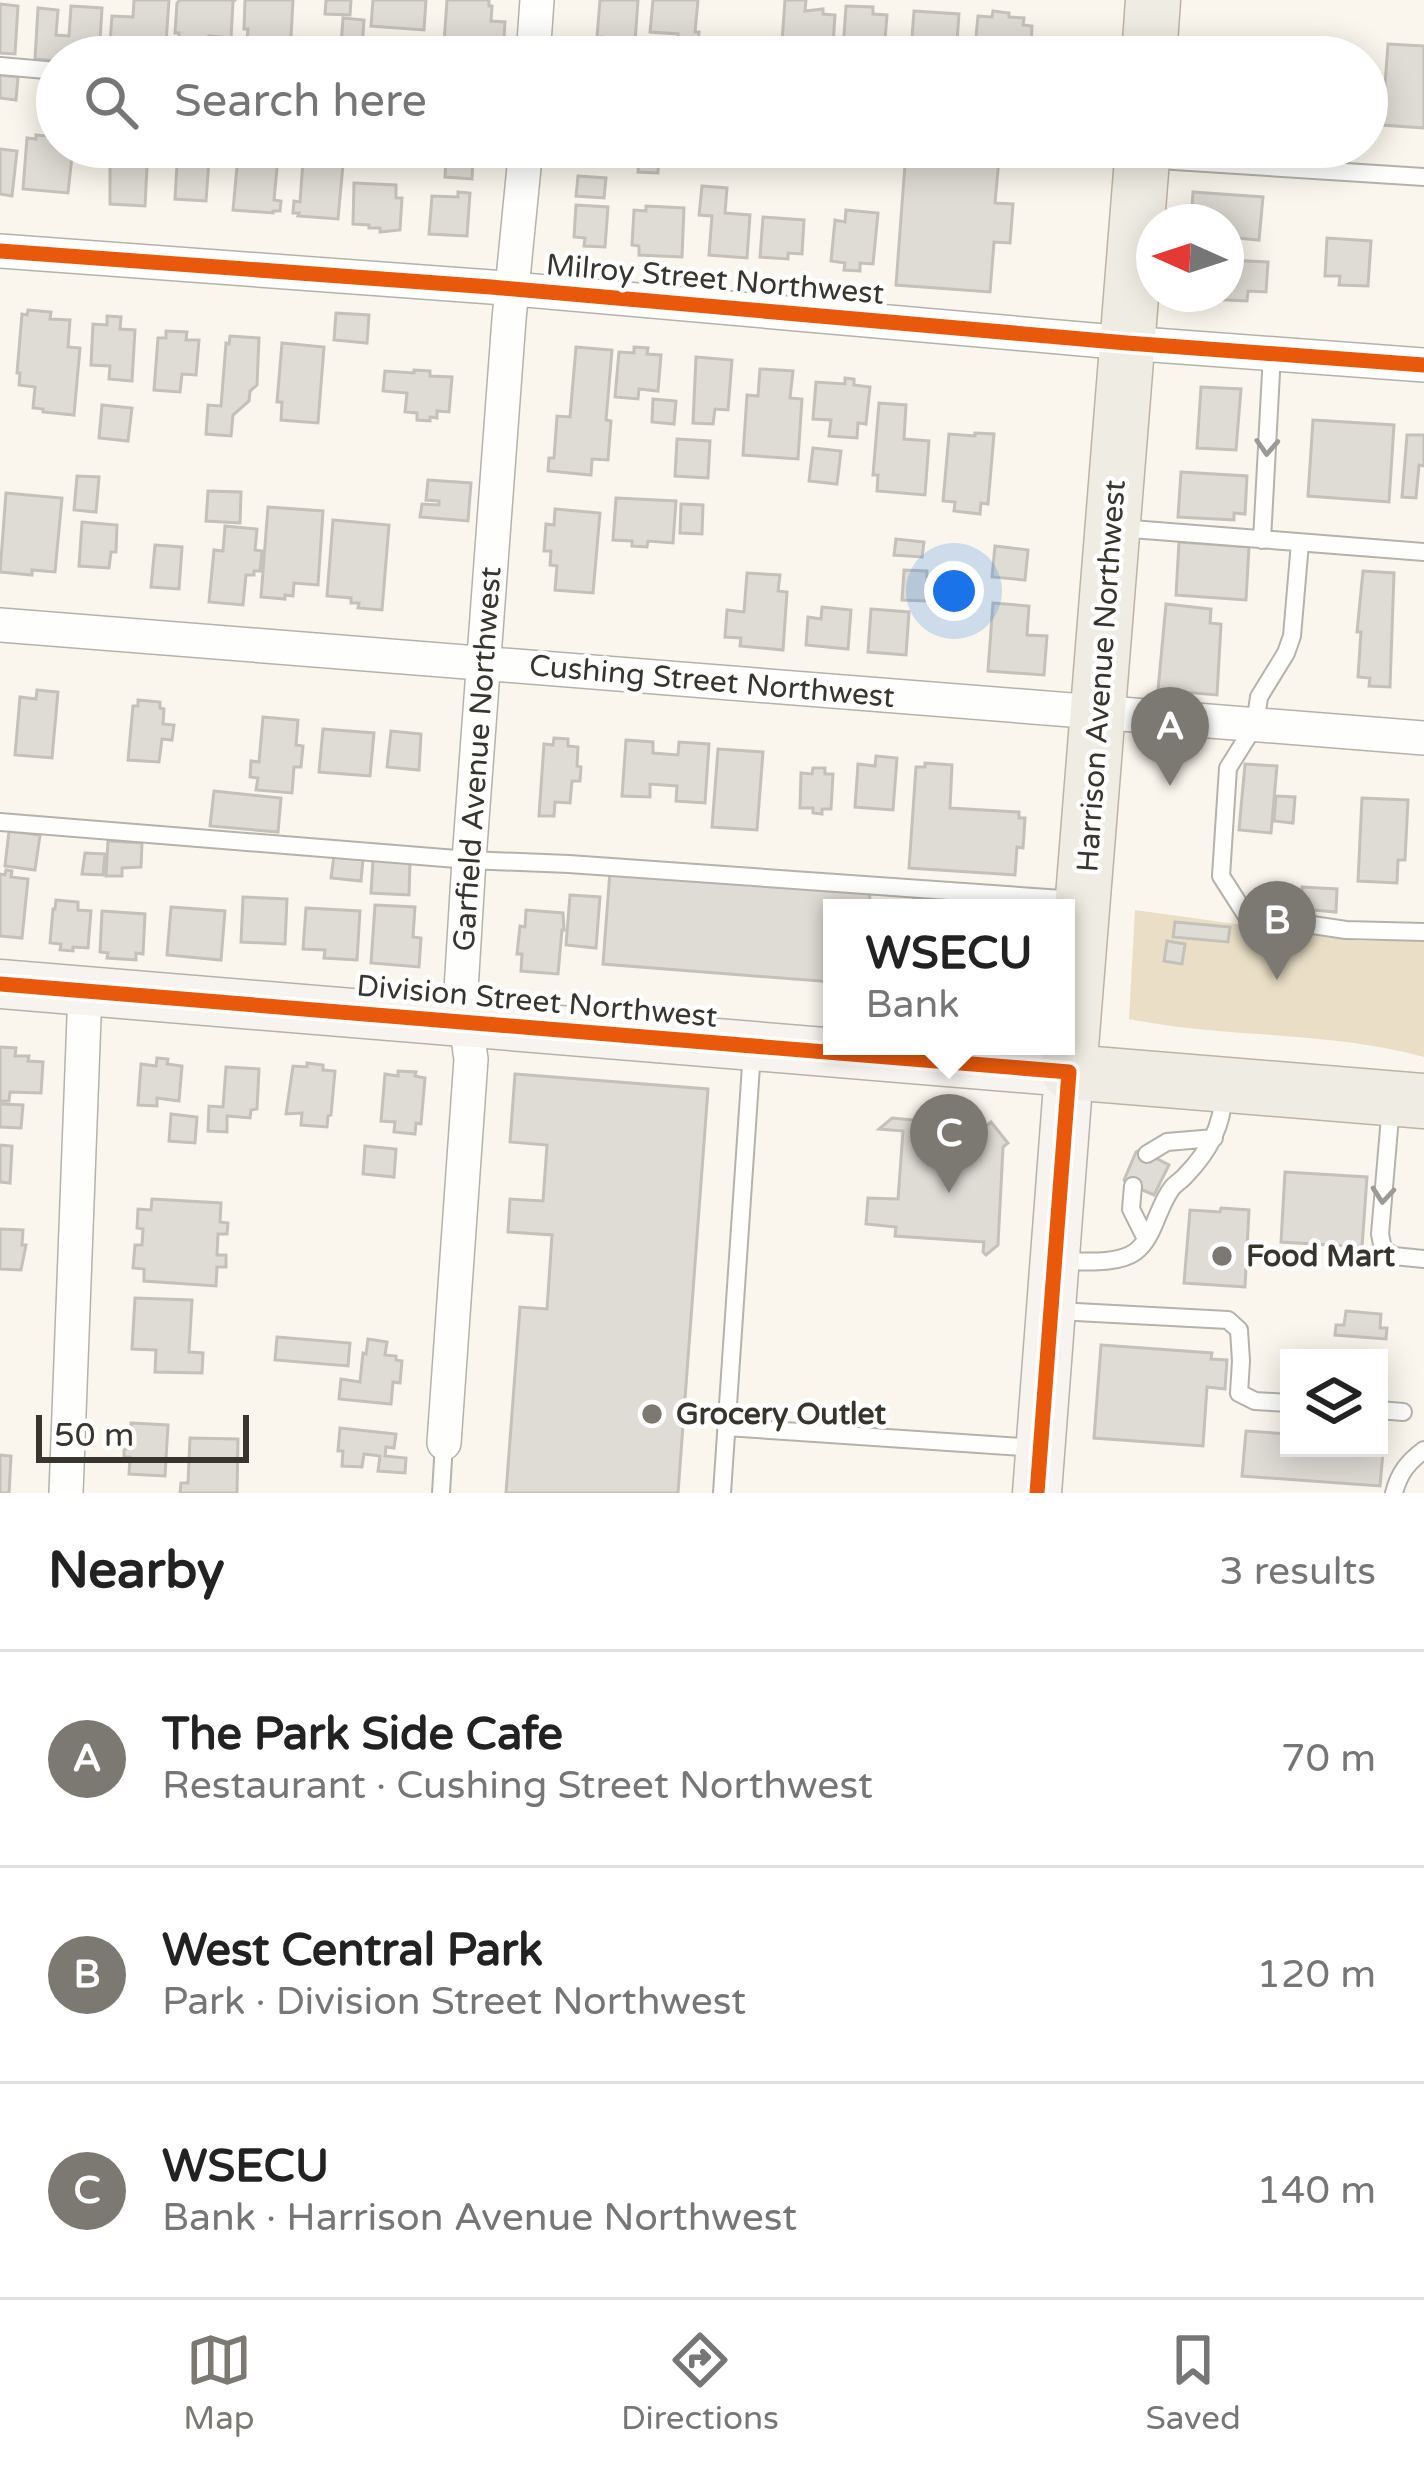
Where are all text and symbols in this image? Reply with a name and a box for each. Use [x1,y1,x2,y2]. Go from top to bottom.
search box [36,36,1388,168]
icon: search [78,69,144,135]
text: Search here [174,75,427,129]
north arrow [1136,204,1244,312]
street label: Milroy Street Northwest [544,246,886,313]
one-way arrow [1254,438,1280,457]
street label: Harrison Avenue Northwest [1069,479,1134,873]
your location [924,561,984,621]
street label: Garfield Avenue Northwest [446,565,509,953]
street label: Cushing Street Northwest [528,647,896,716]
pin: A [1131,687,1209,786]
pin: B [1238,881,1316,980]
popup [823,899,1075,1055]
text: WSECU [866,927,1033,981]
street label: Division Street Northwest [355,967,719,1036]
text: Bank [866,981,959,1028]
pin: C [910,1094,988,1193]
one-way arrow [1371,1186,1396,1205]
place label: Food Mart [1246,1238,1396,1275]
marker: Food Mart [1209,1243,1235,1269]
map controls [1280,1349,1388,1457]
button: layers [1280,1349,1388,1457]
place label: Grocery Outlet [676,1396,887,1433]
marker: Grocery Outlet [639,1401,665,1427]
scale bar [36,1409,249,1462]
text: 50 m [54,1416,134,1455]
text: Nearby [48,1540,225,1602]
text: 3 results [1219,1548,1376,1595]
text: The Park Side Cafe [162,1708,563,1762]
text: A [72,1735,102,1782]
text: 70 m [1281,1735,1376,1782]
text: Restaurant · Cushing Street Northwest [162,1762,873,1809]
text: West Central Park [162,1924,543,1978]
text: B [73,1951,101,1998]
text: 120 m [1257,1951,1376,1998]
text: Park · Division Street Northwest [162,1978,746,2025]
text: WSECU [162,2140,329,2194]
text: C [73,2167,101,2214]
text: 140 m [1257,2167,1376,2214]
text: Bank · Harrison Avenue Northwest [162,2194,797,2241]
tab: Map [183,2327,255,2438]
tab: Directions [621,2327,779,2438]
tab: Saved [1145,2327,1241,2438]

